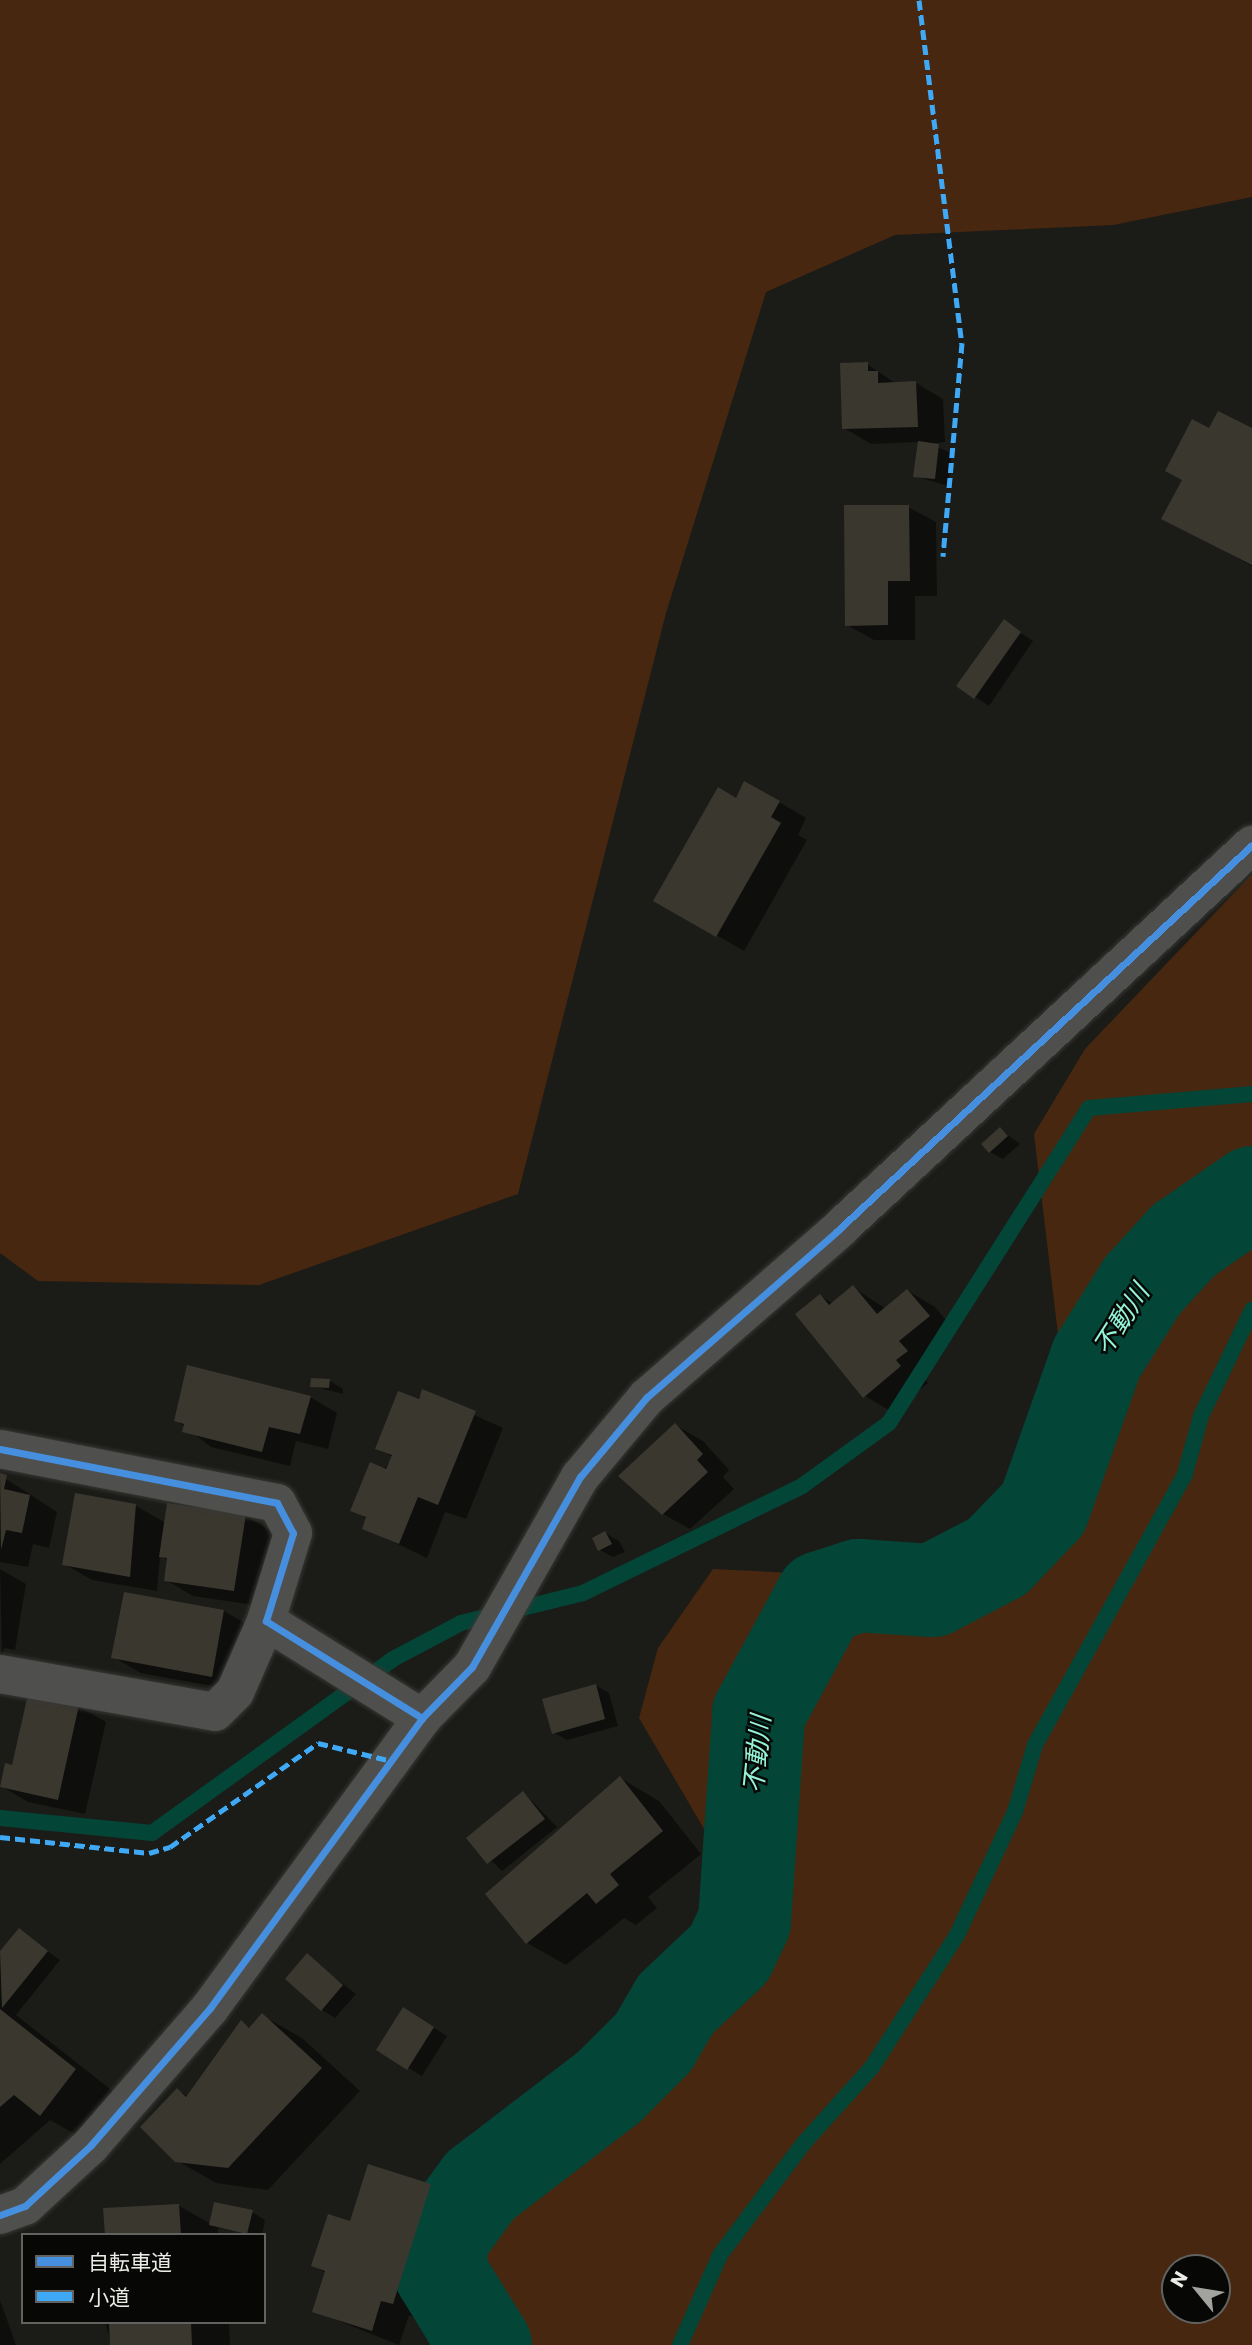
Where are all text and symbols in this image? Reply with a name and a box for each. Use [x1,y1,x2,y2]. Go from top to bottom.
water label: 不動川 [1088,1279,1156,1361]
water label: 不動川 [738,1714,778,1794]
legend [21,2233,266,2324]
text: 自転車道 [88,2248,172,2277]
north arrow [1161,2254,1231,2324]
text: N [1164,2266,1194,2292]
text: 小道 [88,2283,130,2312]

